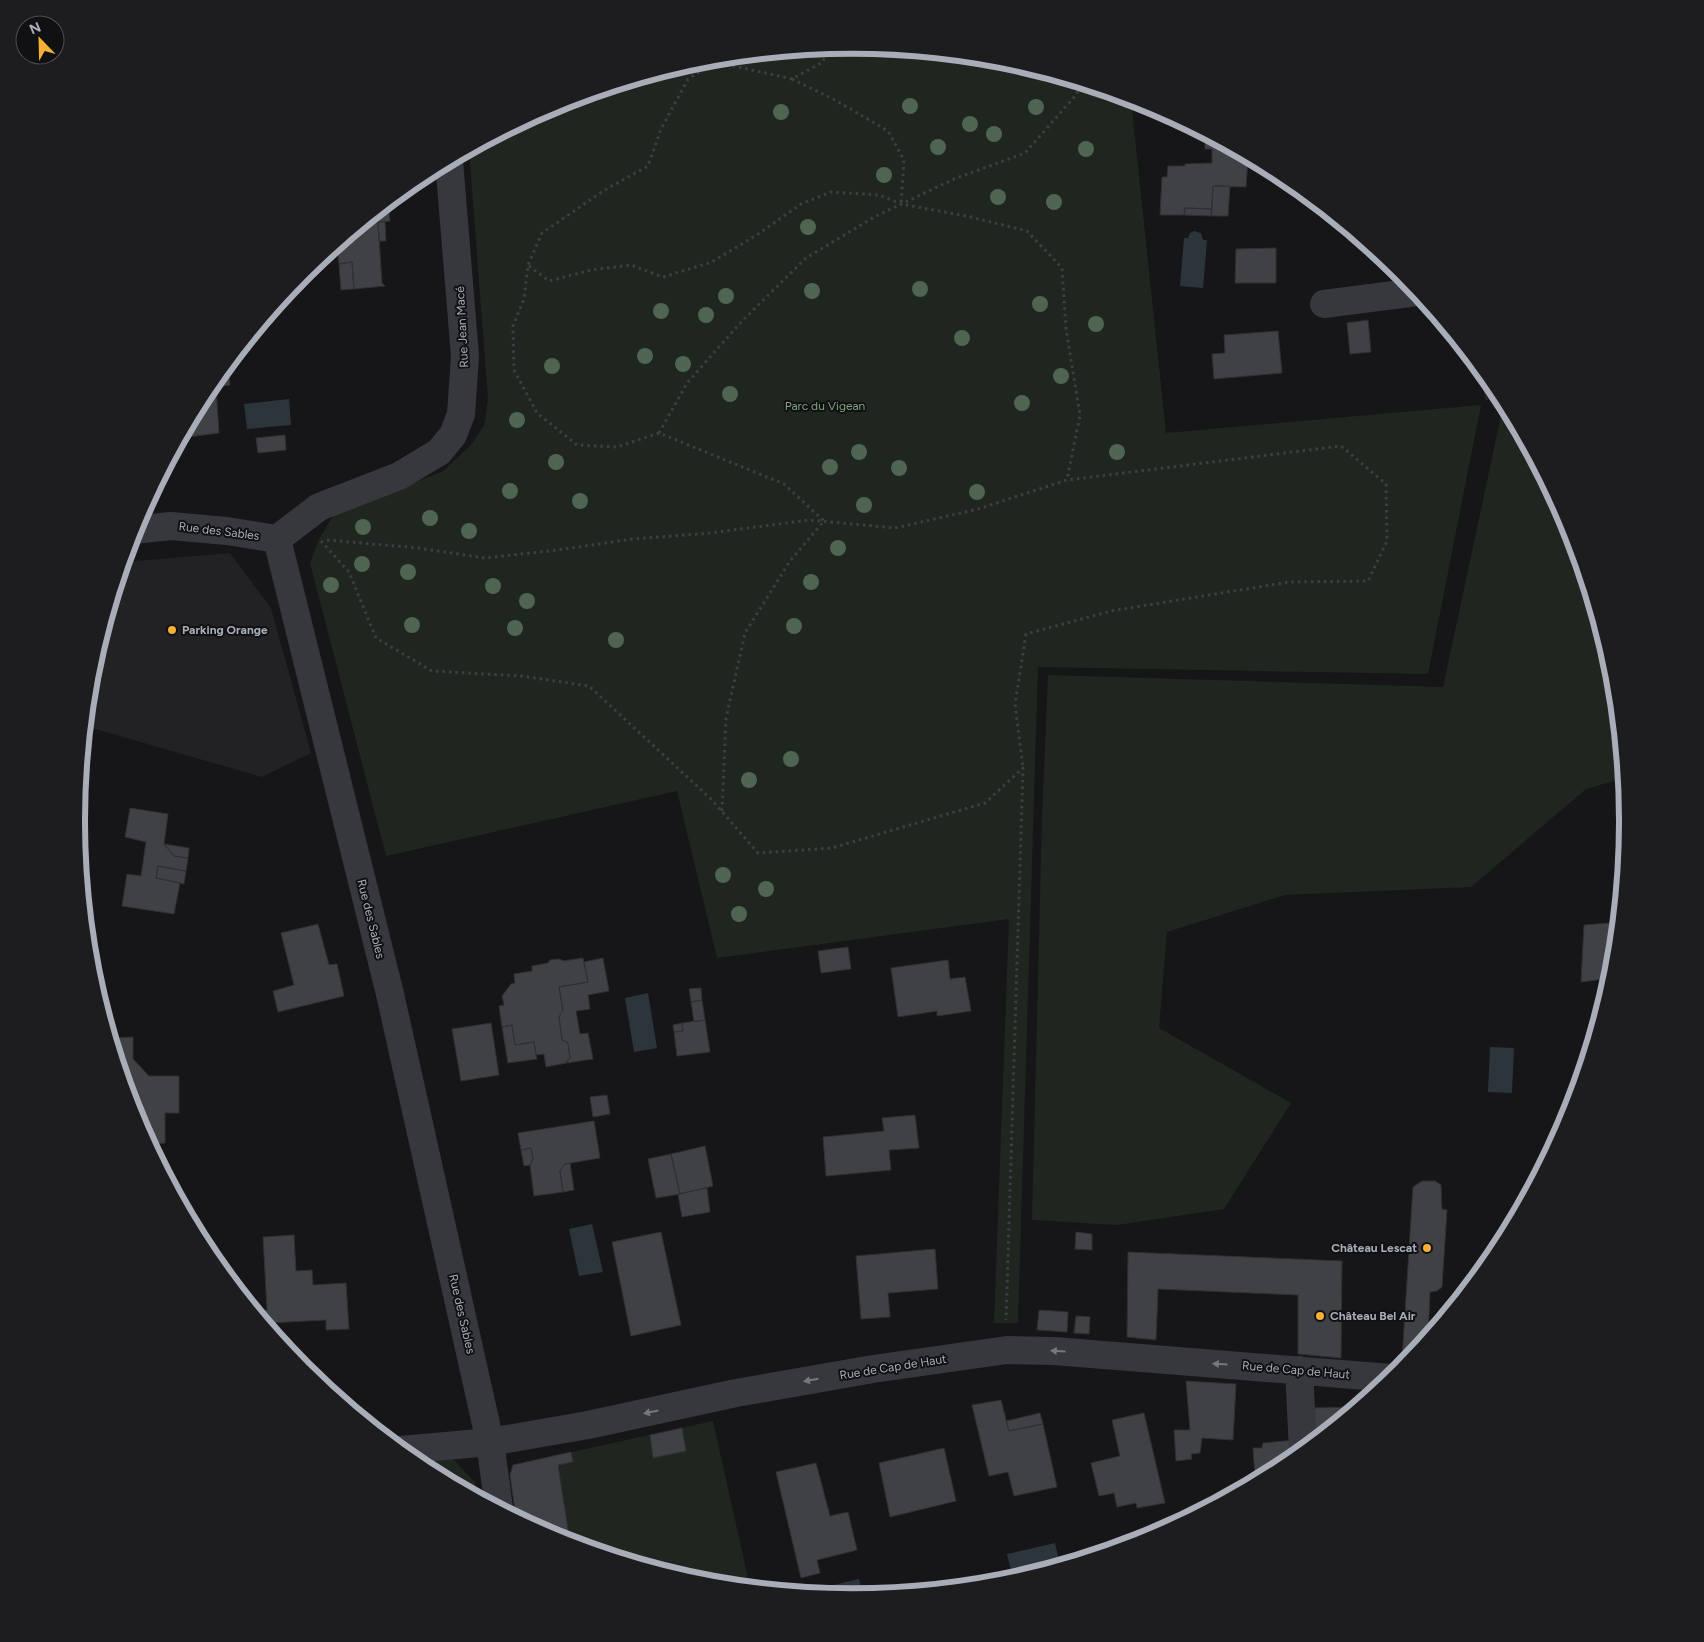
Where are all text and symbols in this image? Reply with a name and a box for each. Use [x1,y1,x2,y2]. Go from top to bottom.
north arrow [15,15,65,65]
text: N [27,19,43,38]
street label: Rue Jean Macé [453,285,471,368]
park label: Parc du Vigean [785,399,866,413]
street label: Rue des Sables [178,519,261,543]
place label: Parking Orange [182,623,268,637]
marker: Parking Orange [166,624,178,636]
street label: Rue des Sables [354,878,388,960]
place label: Château Lescat [1331,1241,1417,1255]
marker: Château Lescat [1421,1242,1433,1254]
street label: Rue des Sables [446,1273,478,1356]
place label: Château Bel Air [1330,1309,1416,1323]
marker: Château Bel Air [1314,1310,1326,1322]
one-way arrow [1050,1347,1066,1355]
street label: Rue de Cap de Haut [839,1352,948,1382]
street label: Rue de Cap de Haut [1242,1358,1351,1382]
one-way arrow [1212,1359,1228,1367]
one-way arrow [802,1376,818,1384]
one-way arrow [643,1408,659,1416]

